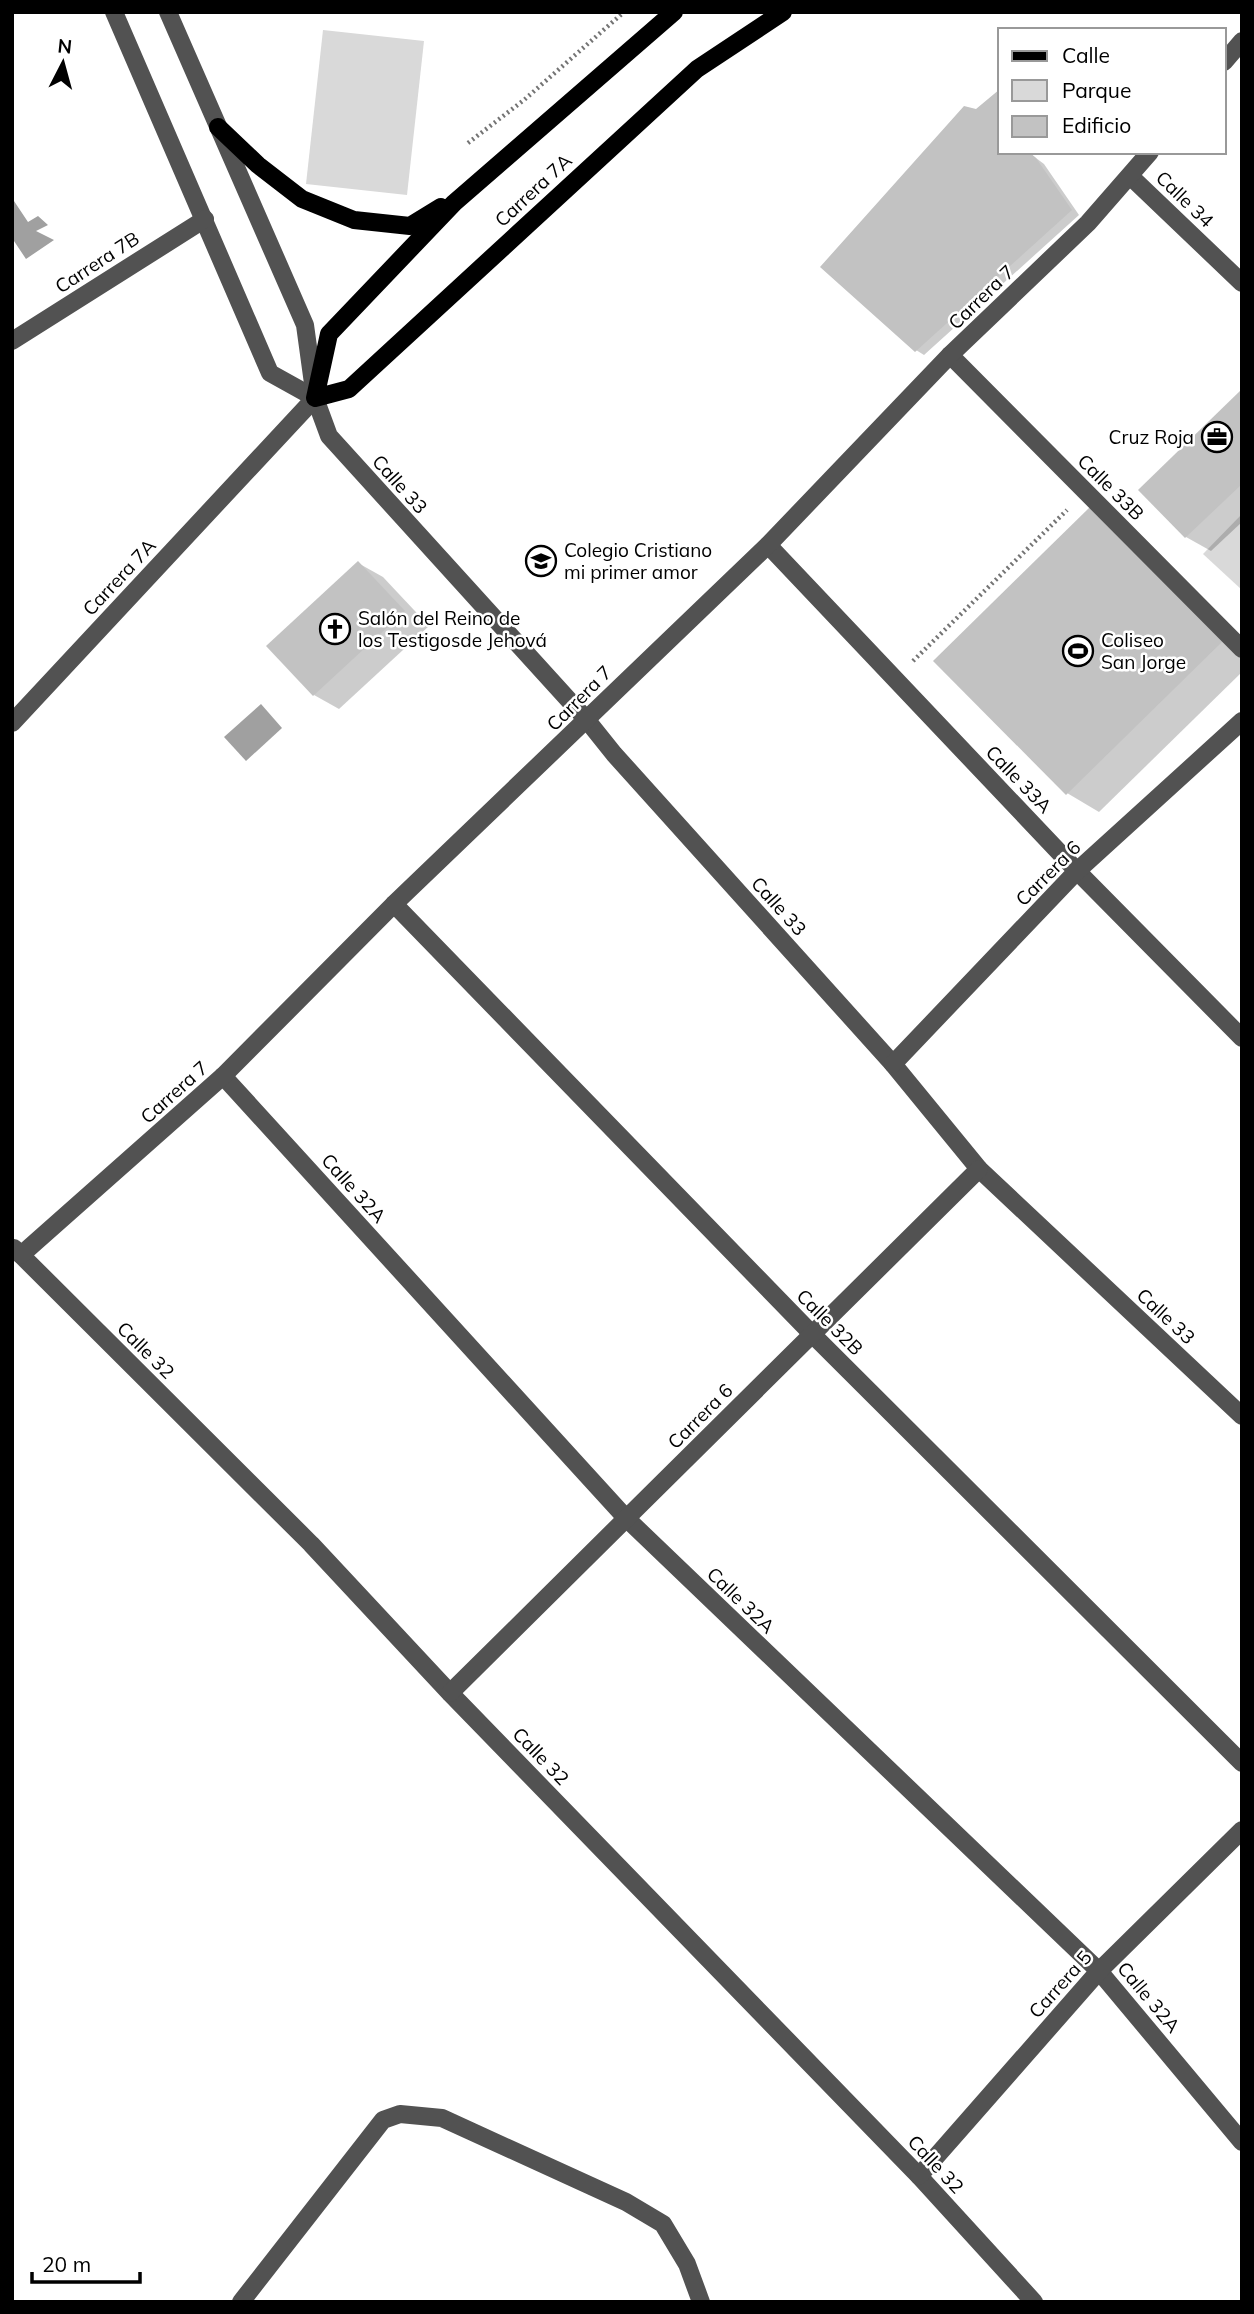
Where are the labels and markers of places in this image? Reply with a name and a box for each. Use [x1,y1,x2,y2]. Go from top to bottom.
office icon: Cruz Roja [1200,420,1234,454]
place label: Cruz Roja [1109,425,1194,449]
place label: Colegio Cristiano mi primer amor [564,538,712,584]
school or university icon: Colegio Cristiano mi primer amor [524,544,558,578]
place label: Salón del Reino de los Testigosde Jehová [358,606,547,652]
church icon: Salón del Reino de los Testigosde Jehová [318,612,352,646]
place label: Coliseo San Jorge [1101,628,1186,674]
sports icon: Coliseo San Jorge [1061,634,1095,668]

